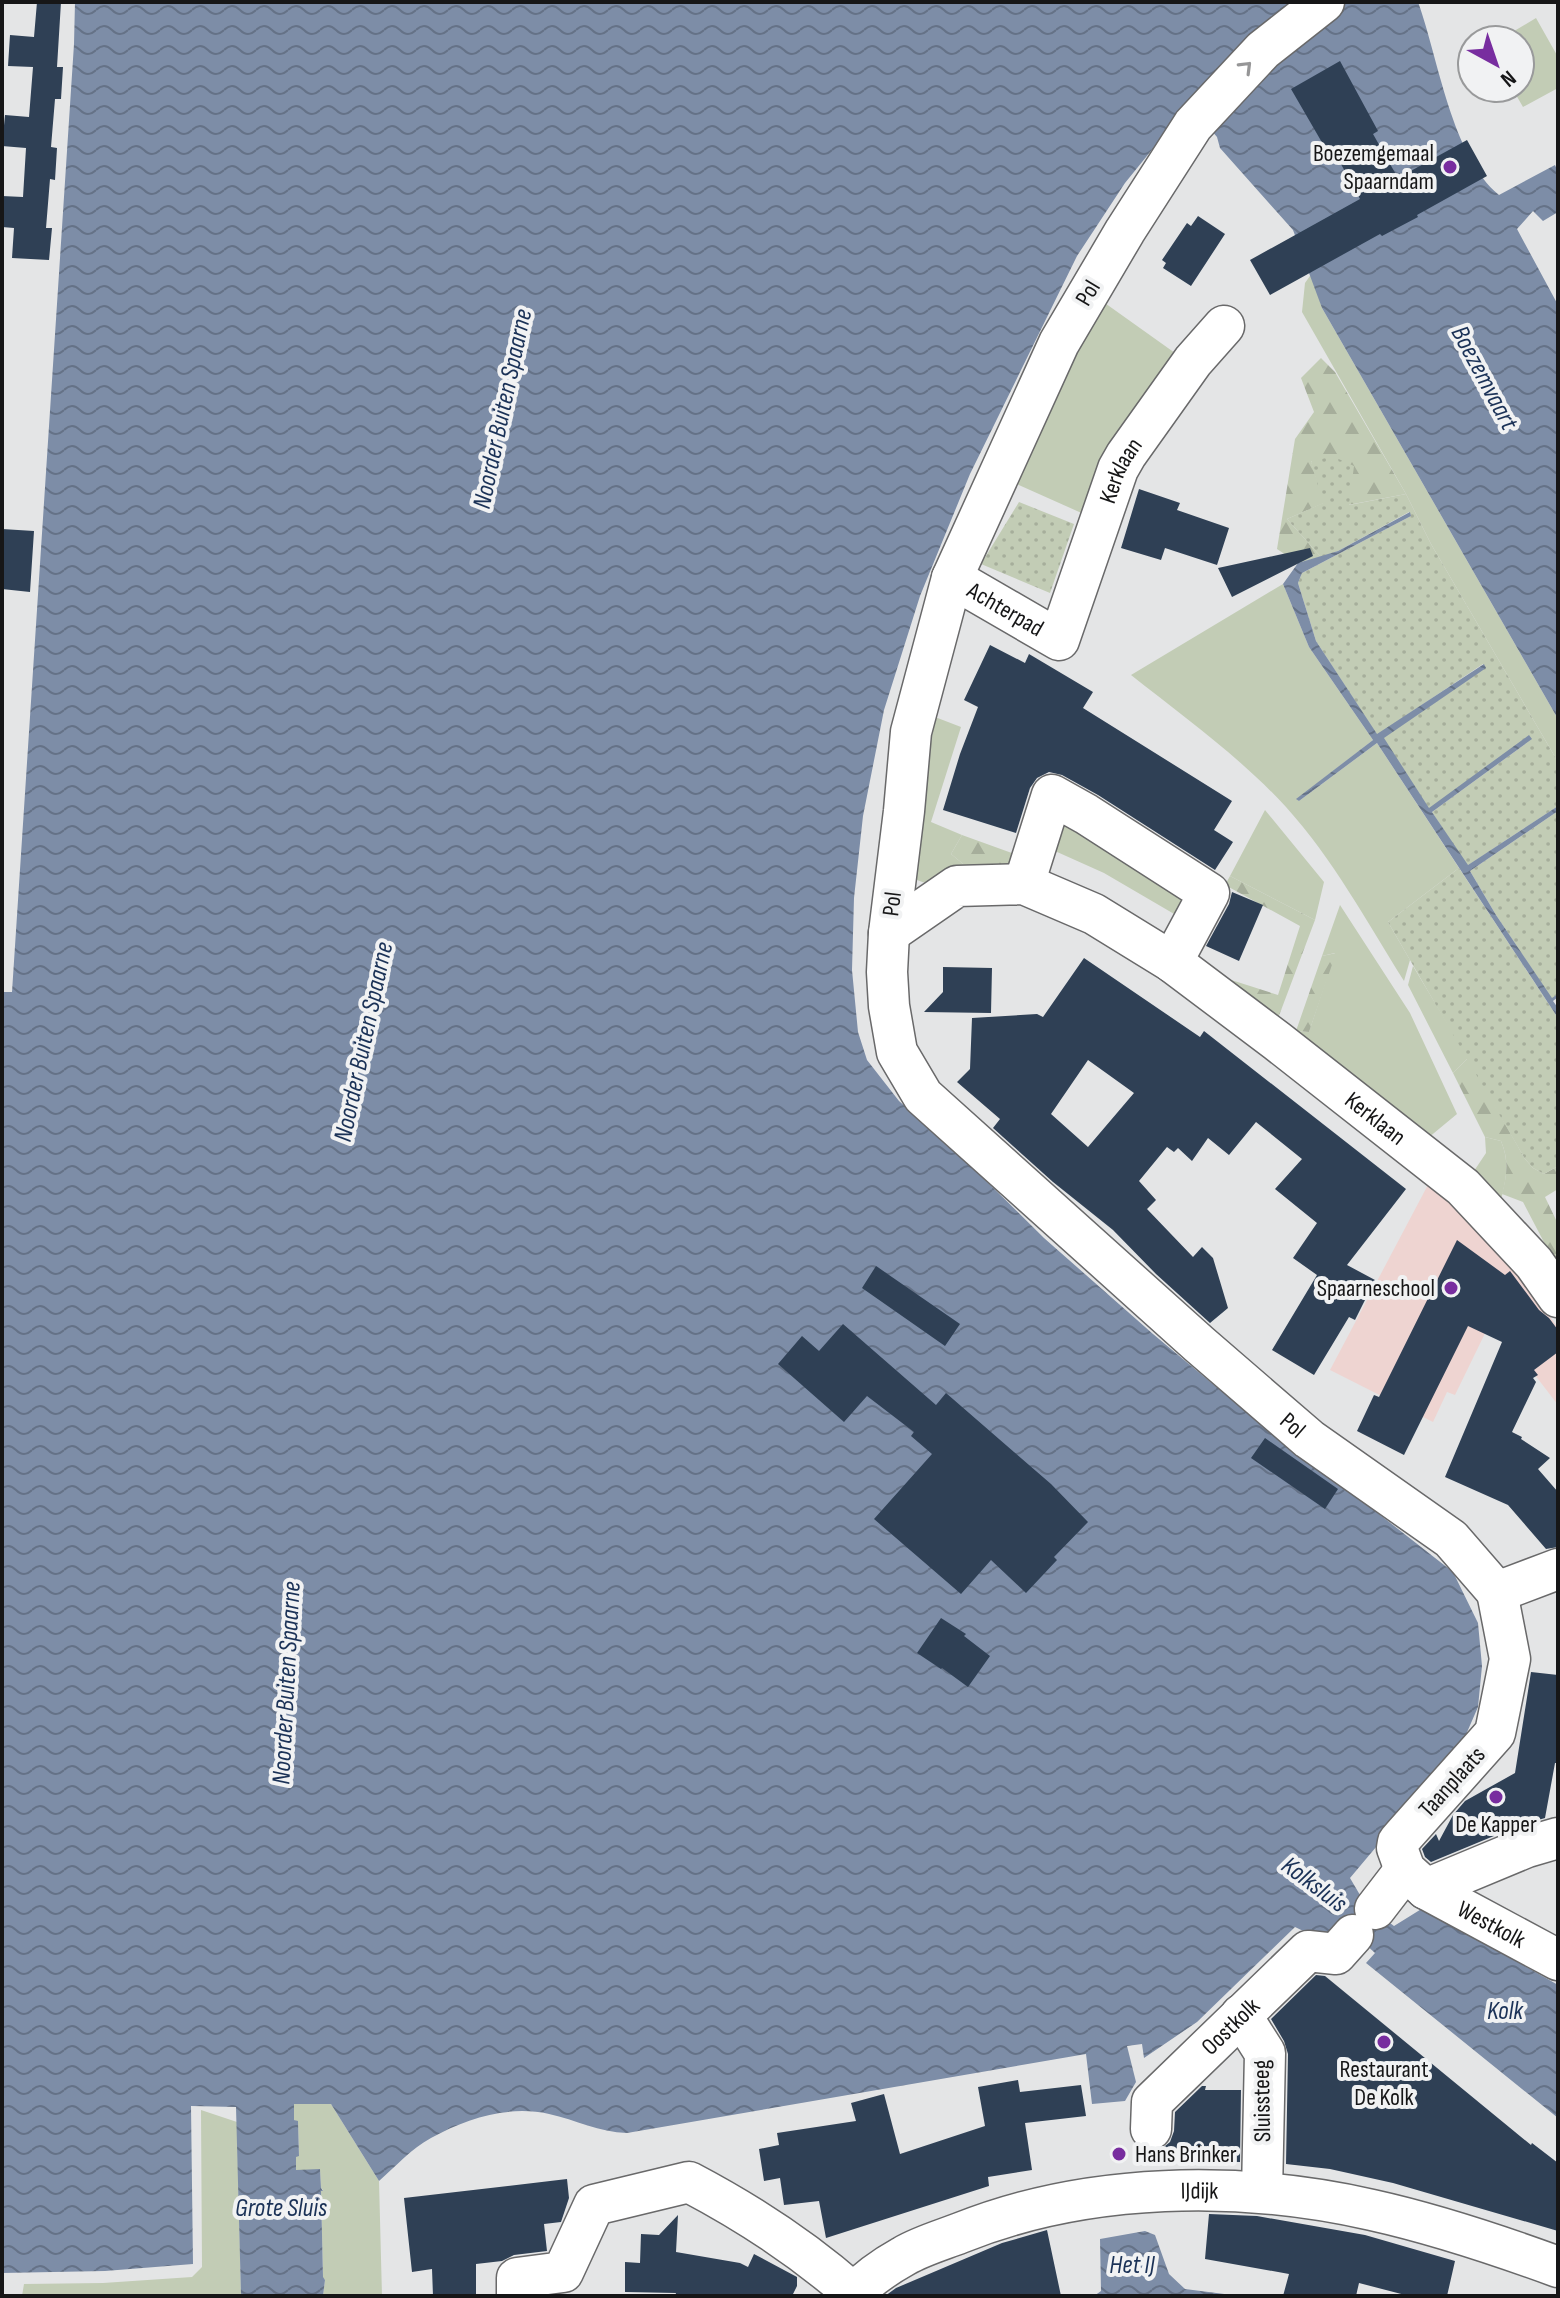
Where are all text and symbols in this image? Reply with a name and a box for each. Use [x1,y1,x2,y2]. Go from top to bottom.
north arrow [1456,24,1536,104]
one-way arrow [1237,62,1251,77]
text: N [1495,64,1521,92]
place label: Boezemgemaal Spaarndam [1313,139,1434,196]
marker: Boezemgemaal Spaarndam [1441,158,1459,176]
street label: Pol [1069,275,1107,311]
water label: Noorder Buiten Spaarne [467,306,539,512]
water label: Boezemvaart [1444,321,1525,436]
street label: Kerklaan [1093,432,1148,507]
street label: Achterpad [961,575,1049,643]
street label: Pol [876,890,908,918]
water label: Noorder Buiten Spaarne [328,939,400,1145]
street label: Kerklaan [1339,1085,1412,1151]
place label: Spaarneschool [1317,1274,1435,1303]
marker: Spaarneschool [1442,1279,1460,1297]
street label: Pol [1274,1406,1312,1444]
water label: Noorder Buiten Spaarne [266,1581,308,1785]
street label: Taanplaats [1413,1741,1491,1823]
marker: De Kapper [1487,1788,1505,1806]
place label: De Kapper [1455,1810,1537,1839]
water label: Kolksluis [1275,1850,1353,1920]
street label: Westkolk [1453,1894,1531,1954]
street label: Oostkolk [1195,1991,1266,2061]
water label: Kolk [1487,1996,1524,2027]
marker: Restaurant De Kolk [1375,2033,1393,2051]
place label: Restaurant De Kolk [1339,2055,1429,2112]
street label: Sluissteeg [1247,2060,1277,2142]
place label: Hans Brinker [1135,2140,1237,2169]
marker: Hans Brinker [1110,2145,1128,2163]
street label: IJdijk [1180,2176,1219,2205]
water label: Grote Sluis [235,2193,327,2224]
water label: Het IJ [1109,2250,1155,2281]

